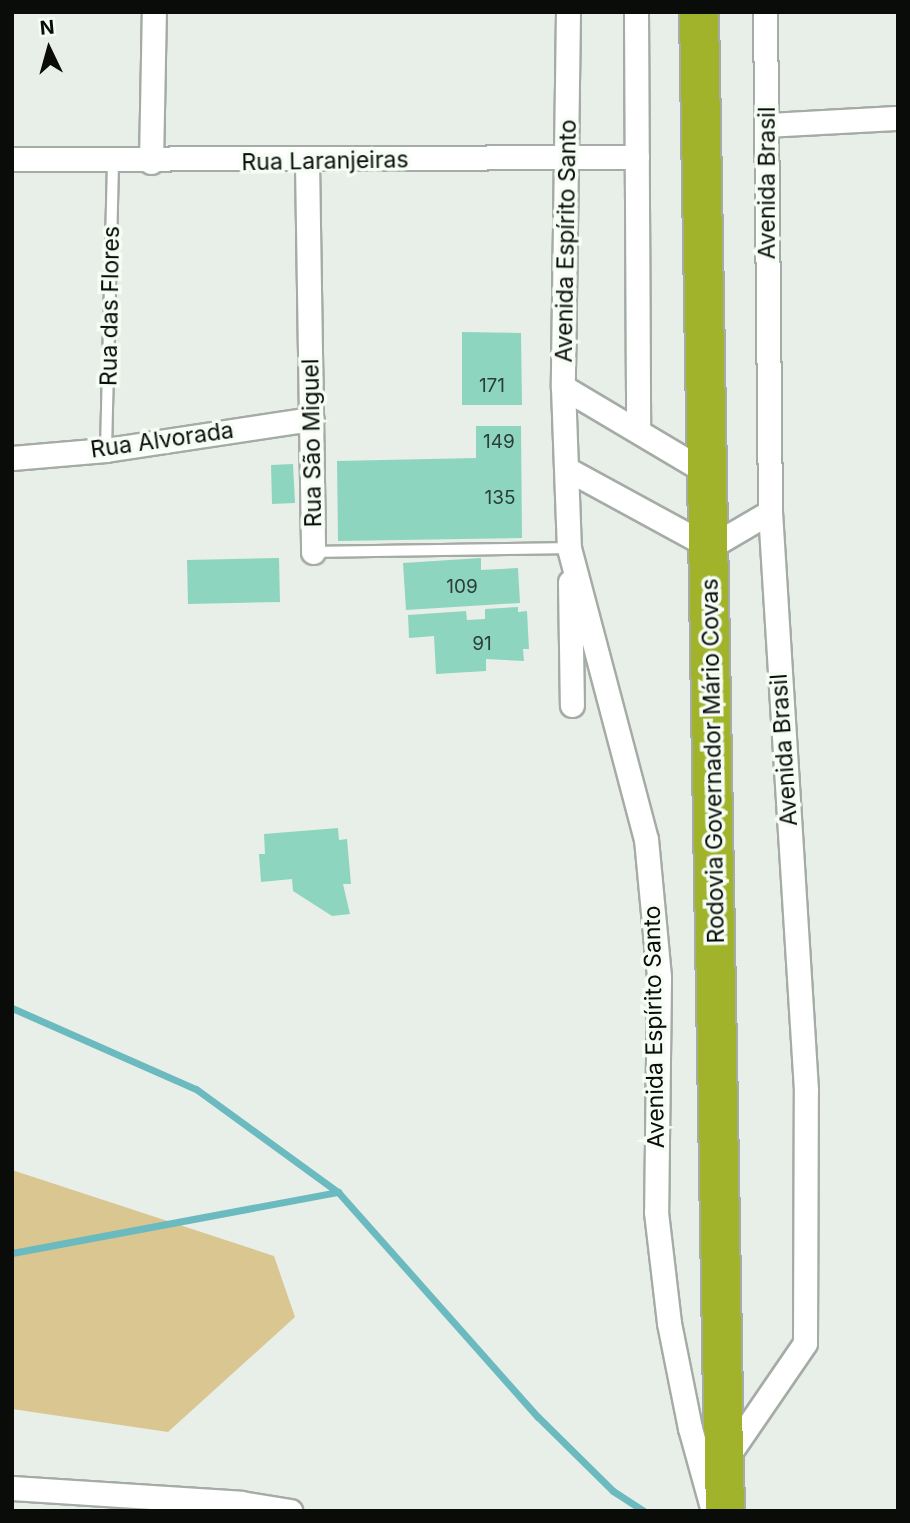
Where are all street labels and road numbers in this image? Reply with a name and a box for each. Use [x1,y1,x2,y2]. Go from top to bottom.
street label: Avenida Brasil [753,107,781,259]
street label: Avenida Espírito Santo [550,119,582,363]
street label: Rua Laranjeiras [241,146,409,176]
street label: Rua das Flores [95,226,125,386]
street label: Rua São Miguel [297,358,327,528]
street label: Rua Alvorada [89,416,235,464]
street label: Rodovia Governador Mário Covas [696,578,730,944]
street label: Avenida Brasil [765,673,803,827]
street label: Avenida Espírito Santo [638,905,670,1149]

